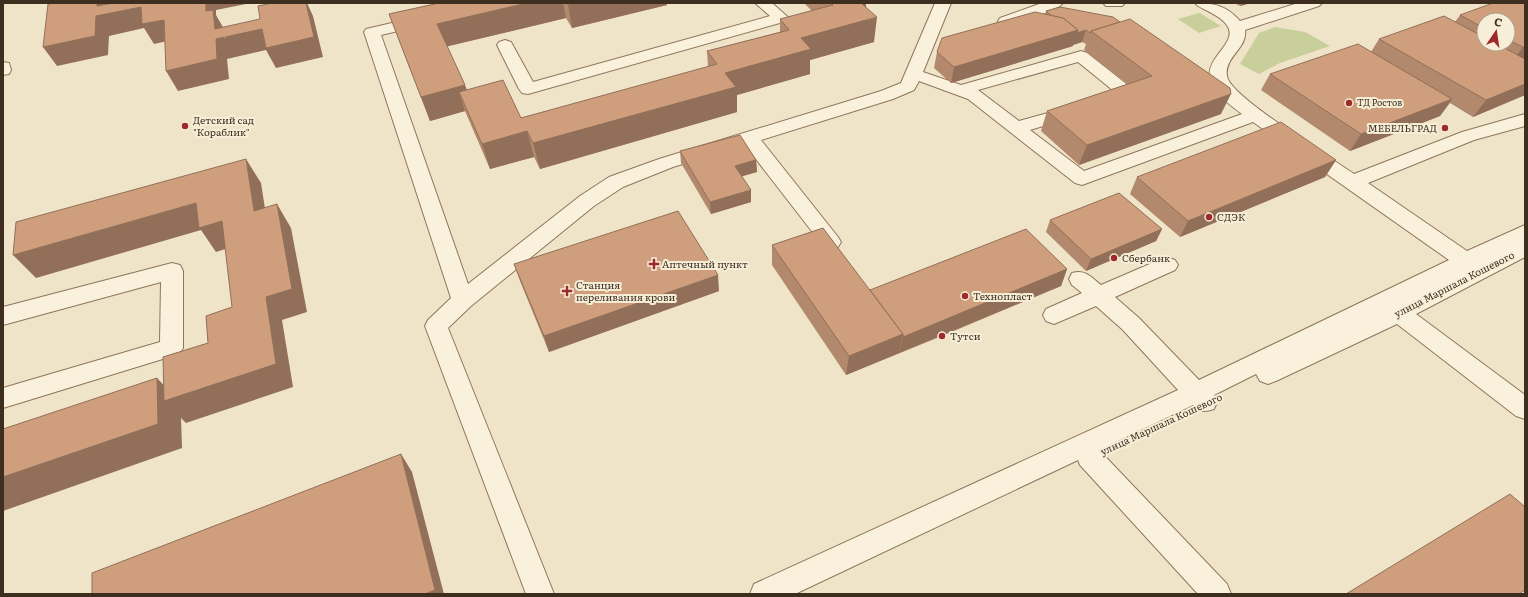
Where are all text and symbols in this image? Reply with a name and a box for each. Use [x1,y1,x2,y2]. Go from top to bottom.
north arrow [1476,12,1516,52]
text: С [1493,13,1504,30]
place label: ТД Ростов [1357,95,1402,109]
marker: ТД Ростов [1344,98,1354,108]
place label: Детский сад "Кораблик" [193,112,254,139]
place label: МЕБЕЛЬГРАД [1368,120,1437,135]
marker: Детский сад "Кораблик" [180,121,190,131]
marker: МЕБЕЛЬГРАД [1440,123,1450,133]
place label: СДЭК [1217,209,1246,224]
marker: СДЭК [1204,212,1214,222]
street label: улица Маршала Кошевого [1391,247,1517,320]
place label: Сбербанк [1122,250,1170,265]
marker: Сбербанк [1109,253,1119,263]
place label: Аптечный пункт [662,256,748,271]
marker: Аптечный пункт [649,259,659,269]
place label: Станция переливания крови [576,277,676,304]
marker: Станция переливания крови [561,285,573,297]
place label: Технопласт [973,288,1033,303]
marker: Технопласт [960,291,970,301]
place label: Тутси [950,328,981,343]
marker: Тутси [937,331,947,341]
street label: улица Маршала Кошевого [1097,389,1224,458]

